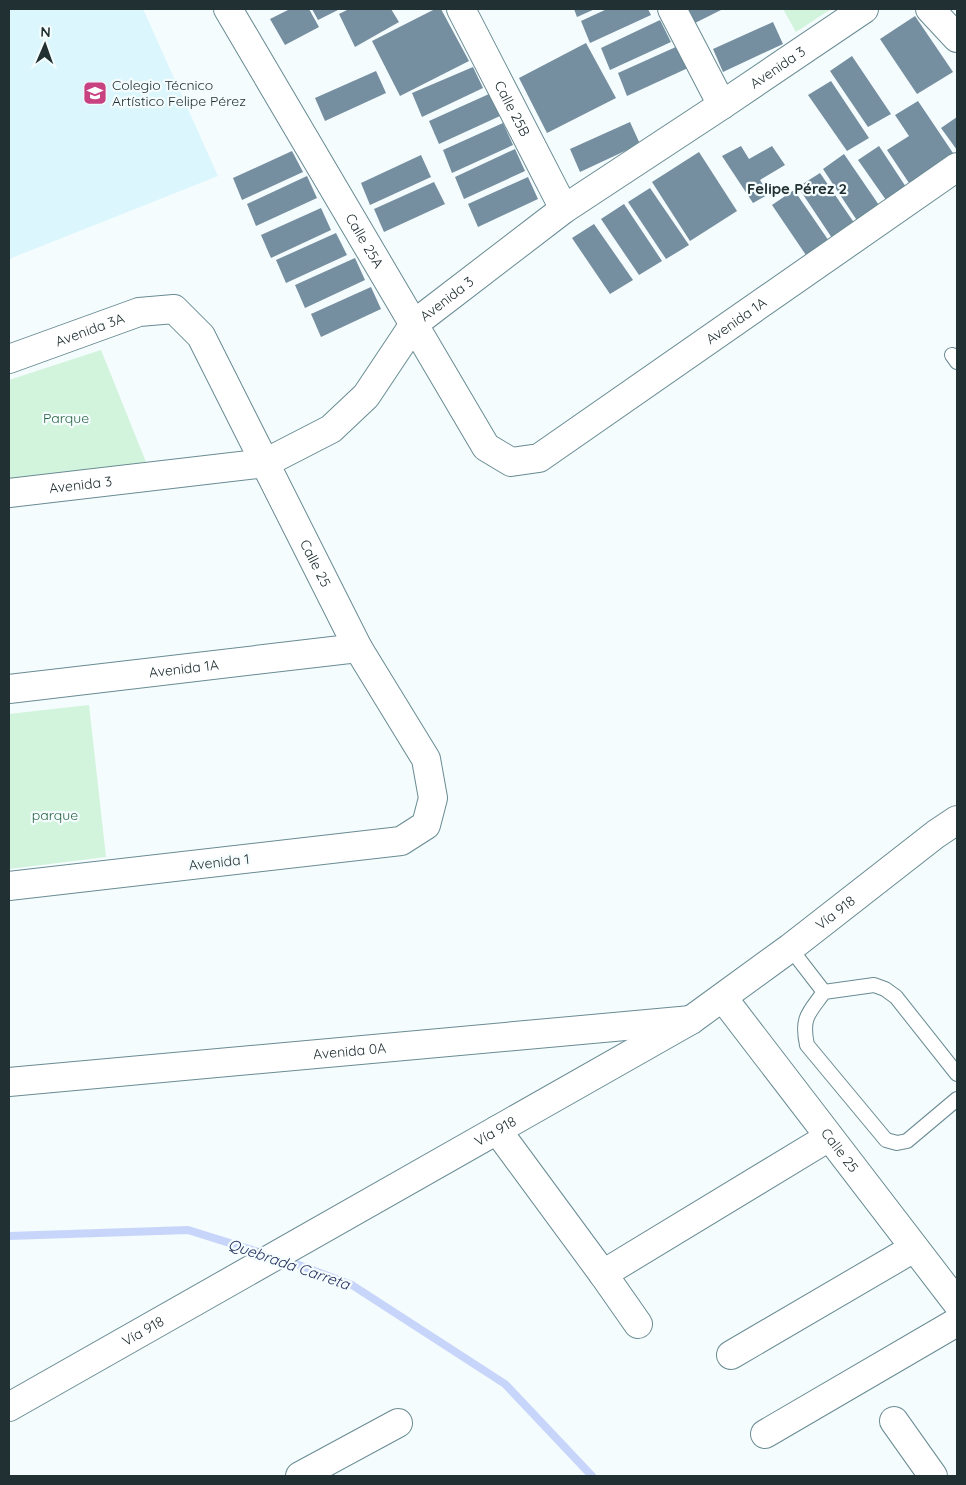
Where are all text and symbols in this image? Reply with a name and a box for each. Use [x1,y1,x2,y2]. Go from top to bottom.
north arrow [20,20,70,70]
text: N [40,23,51,41]
street label: Avenida 3 [746,42,809,93]
place label: Colegio Técnico Artístico Felipe Pérez [112,76,246,110]
street label: Calle 25B [490,78,534,139]
school or university icon: Colegio Técnico Artístico Felipe Pérez [82,80,108,106]
district label: Felipe Pérez 2 [747,179,847,198]
street label: Calle 25A [341,210,388,271]
street label: Avenida 3 [416,272,477,325]
street label: Avenida 1A [702,293,770,348]
street label: Avenida 3A [53,309,127,351]
park label: Parque [43,409,89,427]
street label: Avenida 3 [48,472,113,497]
street label: Calle 25 [296,536,335,590]
street label: Avenida 1A [148,655,220,681]
park label: parque [32,806,78,824]
street label: Avenida 1 [188,850,250,874]
street label: Vía 918 [812,892,859,934]
street label: Avenida 0A [312,1039,387,1063]
street label: Vía 918 [471,1112,519,1150]
street label: Calle 25 [817,1125,863,1176]
water label: Quebrada Carreta [226,1234,353,1294]
street label: Vía 918 [119,1312,167,1350]

